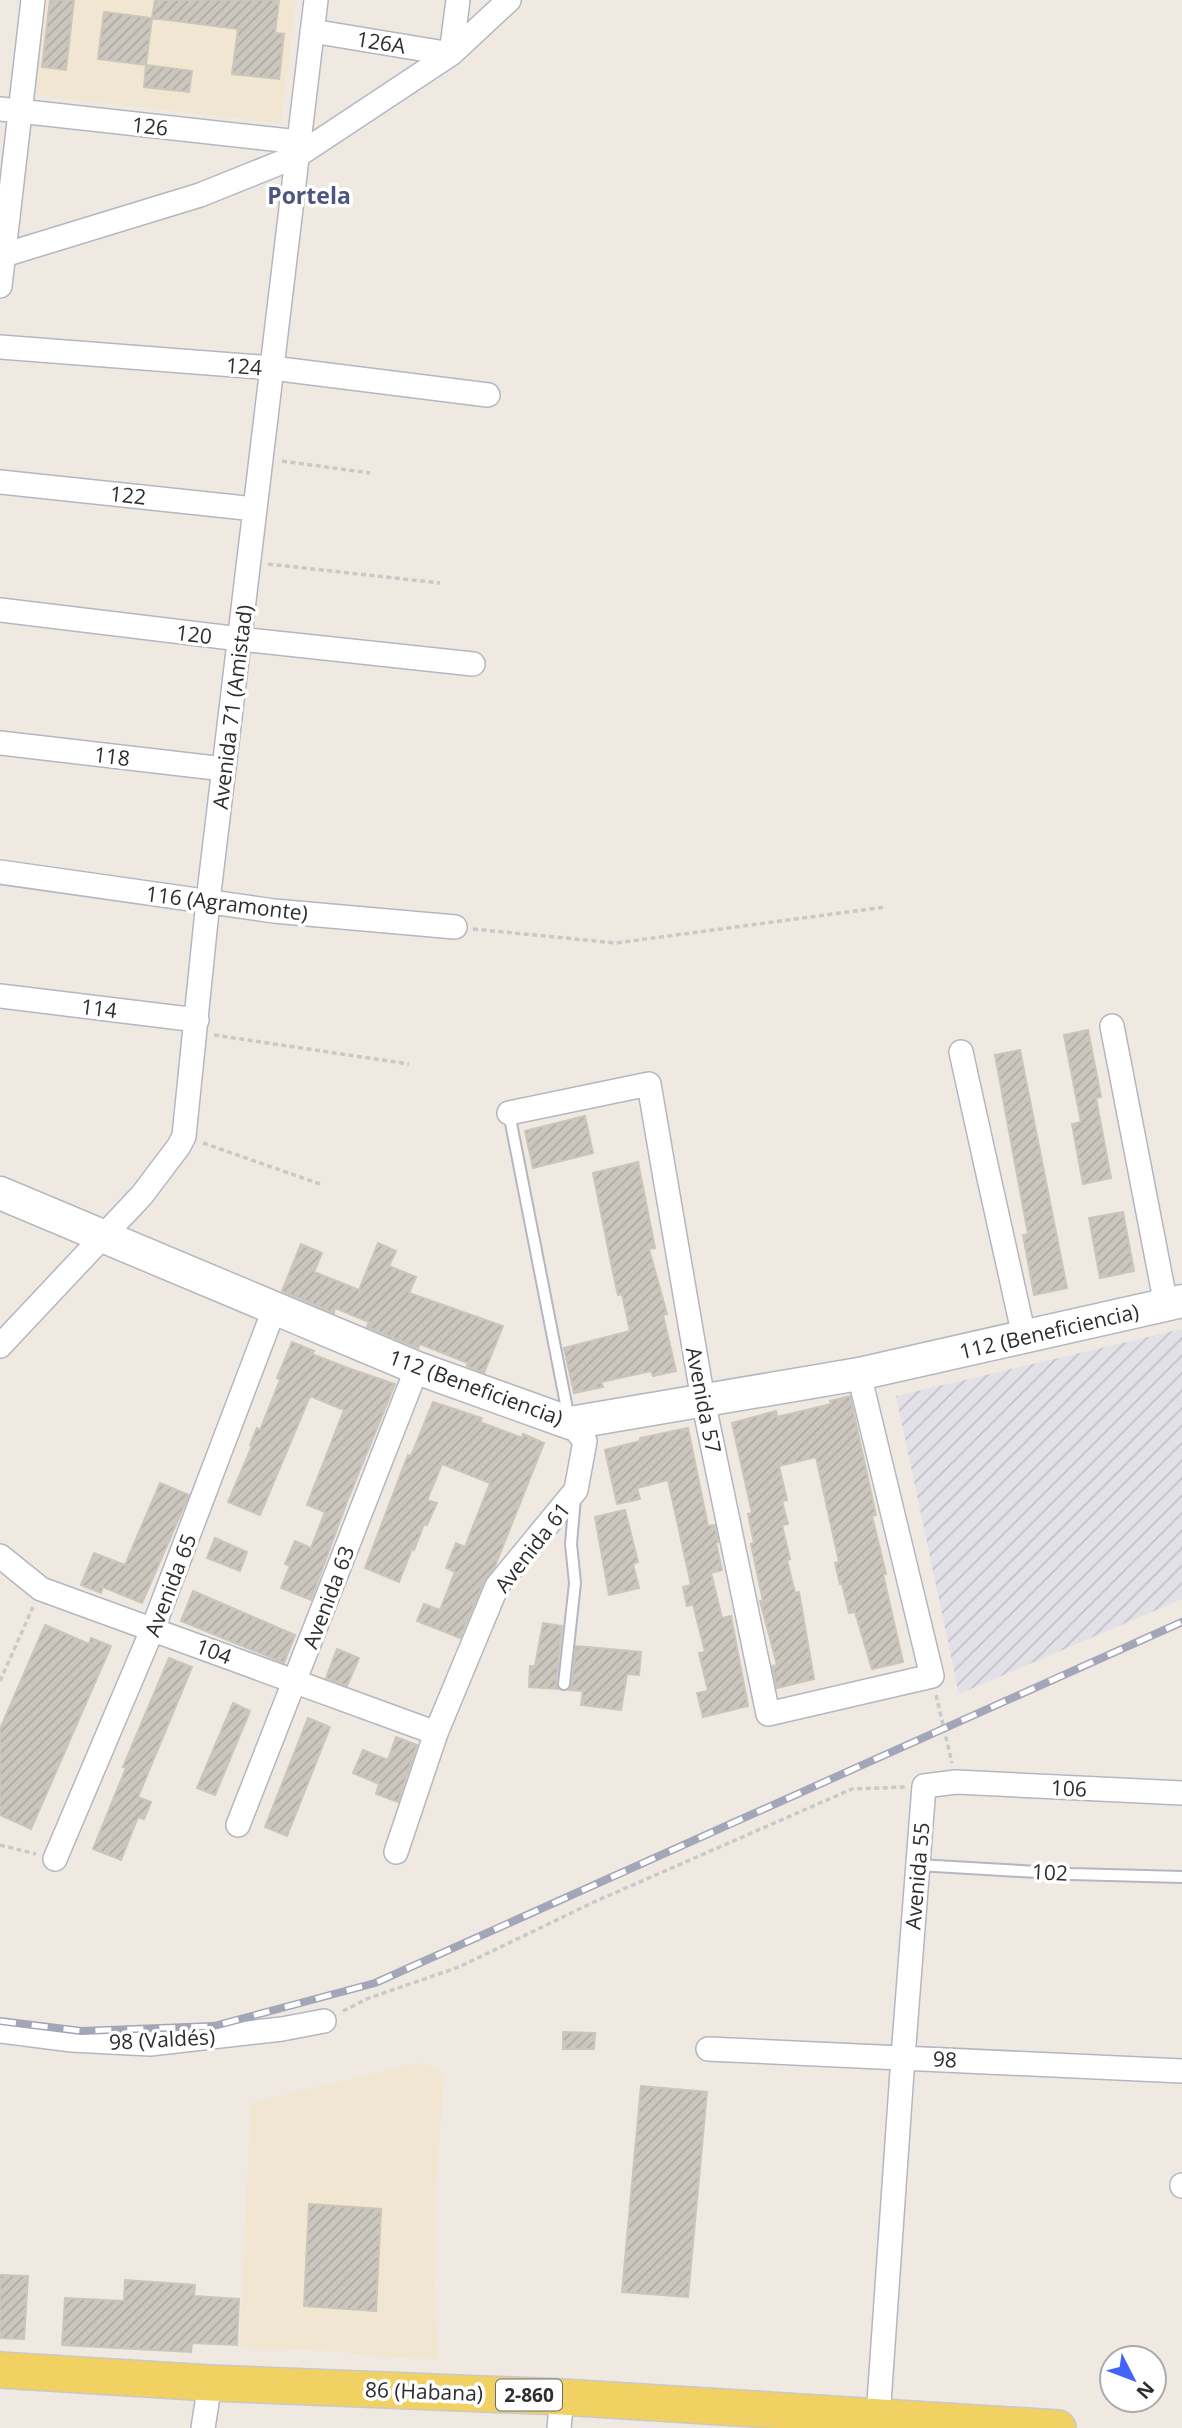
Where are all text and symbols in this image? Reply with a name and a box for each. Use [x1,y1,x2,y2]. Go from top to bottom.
street label: 126A [354,24,408,60]
street label: 126 [131,110,169,142]
district label: Portela [267,179,351,211]
street label: 124 [225,351,263,381]
street label: 122 [109,479,147,511]
street label: Avenida 71 (Amistad) [206,603,258,811]
street label: 120 [174,618,214,650]
street label: 118 [92,740,132,772]
street label: 116 (Agramonte) [144,879,310,927]
street label: 114 [79,992,119,1024]
street label: 112 (Beneficiencia) [957,1297,1141,1365]
street label: 112 (Beneficiencia) [385,1342,567,1432]
street label: Avenida 57 [680,1344,728,1456]
street label: Avenida 61 [488,1496,576,1598]
street label: Avenida 65 [138,1530,202,1640]
street label: Avenida 63 [296,1542,360,1652]
street label: 104 [192,1631,236,1671]
street label: 106 [1050,1773,1088,1803]
street label: Avenida 55 [898,1821,936,1931]
street label: 102 [1031,1857,1069,1887]
street label: 98 (Valdés) [108,2022,216,2056]
street label: 98 [932,2044,958,2074]
north arrow [1098,2344,1168,2414]
street label: 86 (Habana) [365,2375,483,2407]
text: N [1131,2376,1160,2405]
road number: 2-860 [496,2380,562,2410]

